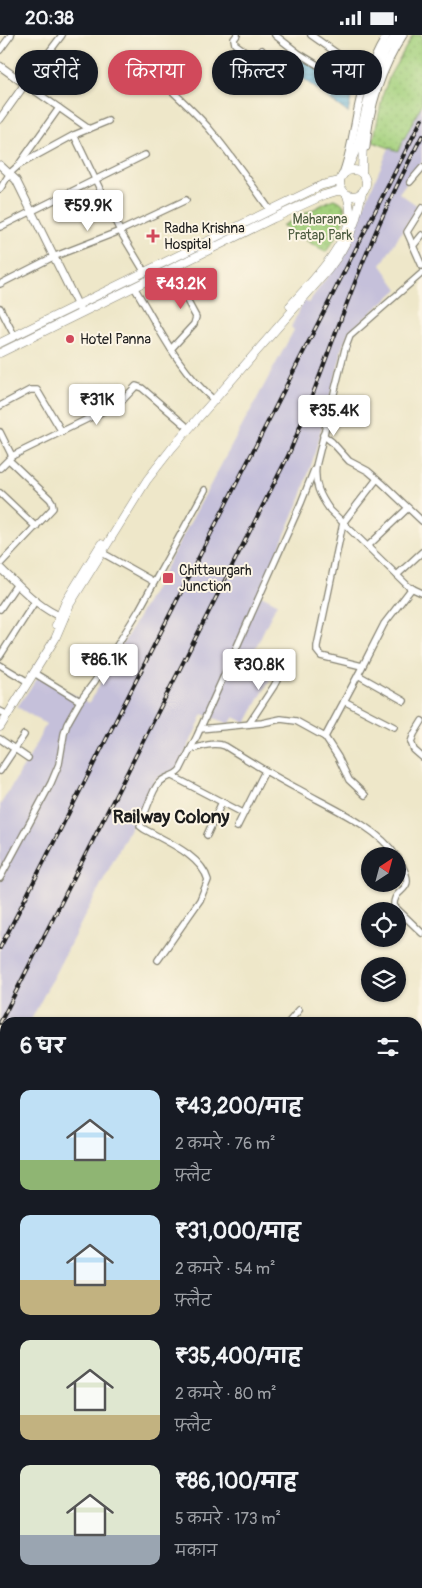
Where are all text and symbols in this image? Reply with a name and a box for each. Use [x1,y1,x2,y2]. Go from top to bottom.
text: 20:38 [25,6,74,30]
chip: खरीदें [15,50,98,95]
chip: किराया [108,50,202,95]
chip: फ़िल्टर [212,50,304,95]
chip: नया [314,50,382,95]
pin: ₹59.9K [47,189,129,232]
text: ₹59.9K [64,196,112,216]
park label: Maharana Pratap Park [288,211,353,244]
place label: Radha Krishna Hospital [164,220,245,253]
marker: Radha Krishna Hospital [146,229,160,243]
pin: ₹43.2K [140,267,222,310]
text: ₹43.2K [156,274,206,294]
place label: Hotel Panna [80,331,151,348]
marker: Hotel Panna [64,333,76,345]
pin: ₹31K [67,383,127,426]
text: ₹31K [80,390,114,410]
pin: ₹35.4K [293,395,375,437]
text: ₹35.4K [309,401,359,421]
place label: Chittaurgarh Junction [179,562,252,595]
marker: Chittaurgarh Junction [161,571,175,585]
pin: ₹86.1K [63,643,145,686]
pin: ₹30.8K [218,649,300,691]
text: ₹86.1K [81,650,127,670]
text: ₹30.8K [234,655,284,675]
district label: Railway Colony [113,805,230,829]
north arrow [361,847,406,893]
map controls [361,847,406,1002]
button: locate [361,902,406,947]
button: layers [361,957,406,1002]
text: 6 घर [20,1033,65,1060]
icon: filters [374,1033,402,1061]
text: ₹43,200/माह [175,1093,302,1120]
icon: home [60,1110,120,1170]
text: 2 कमरे · 76 m² [175,1134,275,1154]
text: फ़्लैट [175,1166,211,1186]
text: ₹31,000/माह [175,1218,300,1245]
icon: home [60,1235,120,1295]
text: 2 कमरे · 54 m² [175,1259,276,1279]
text: फ़्लैट [175,1291,211,1311]
text: ₹35,400/माह [175,1343,301,1370]
icon: home [60,1360,120,1420]
text: 2 कमरे · 80 m² [175,1384,277,1404]
text: फ़्लैट [175,1416,211,1436]
text: ₹86,100/माह [175,1468,297,1495]
icon: home [60,1485,120,1545]
text: 5 कमरे · 173 m² [175,1509,281,1529]
text: मकान [175,1541,217,1561]

